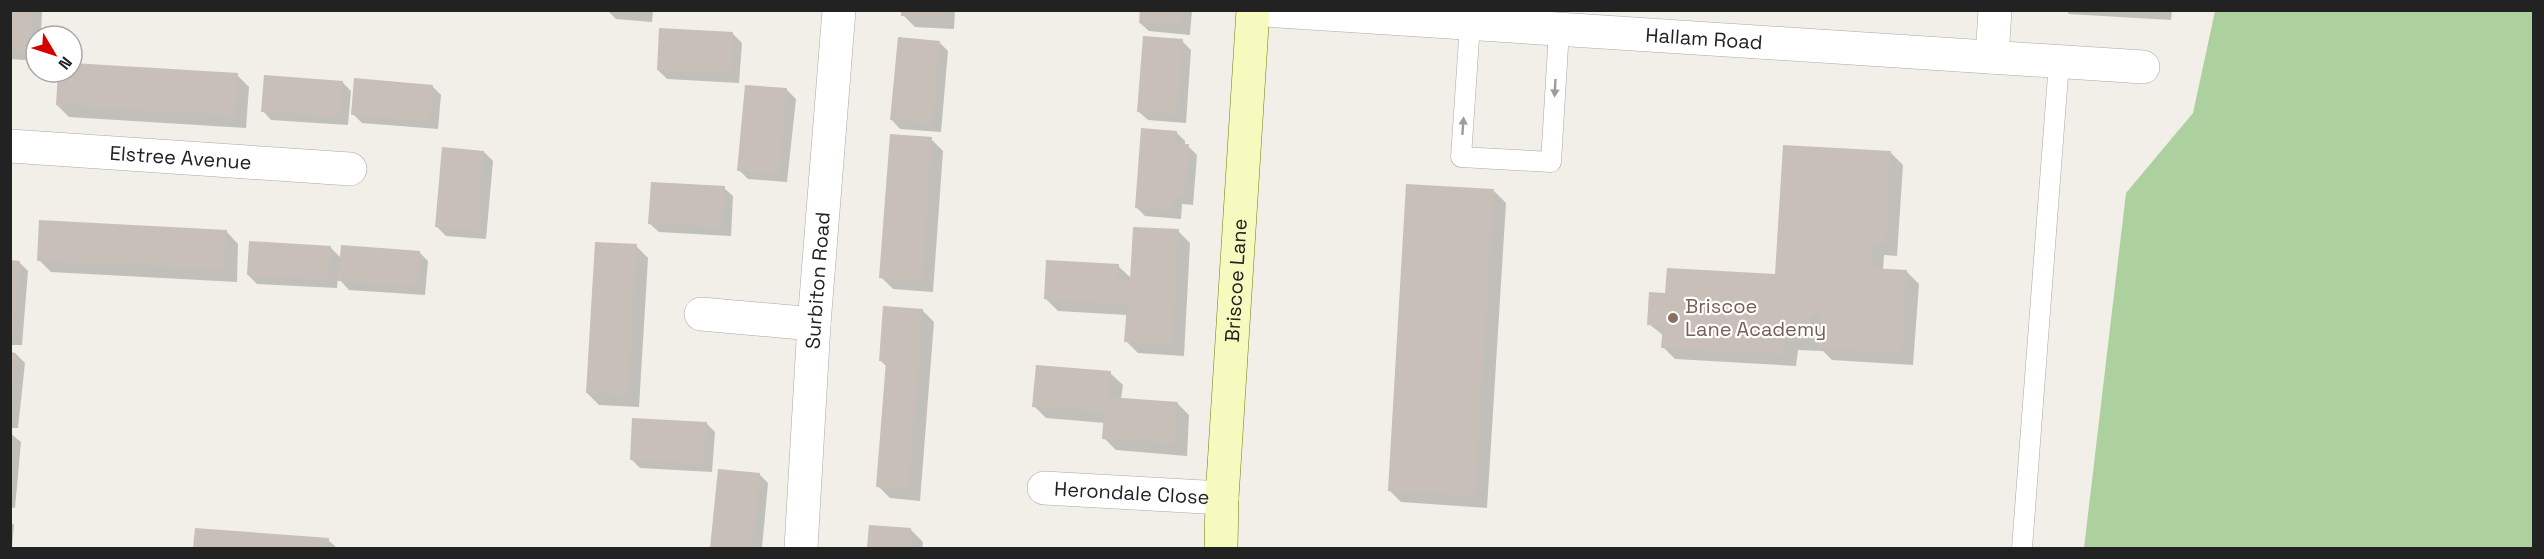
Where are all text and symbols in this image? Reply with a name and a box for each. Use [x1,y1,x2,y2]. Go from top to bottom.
street label: Hallam Road [1645,22,1763,55]
north arrow [24,24,84,84]
text: N [54,52,77,74]
one-way arrow [1551,79,1560,98]
one-way arrow [1459,116,1468,135]
street label: Elstree Avenue [109,140,252,175]
street label: Surbiton Road [800,211,836,350]
street label: Briscoe Lane [1219,218,1253,343]
place label: Briscoe Lane Academy [1685,293,1826,342]
marker: Briscoe Lane Academy [1666,311,1680,325]
street label: Herondale Close [1053,476,1210,510]

